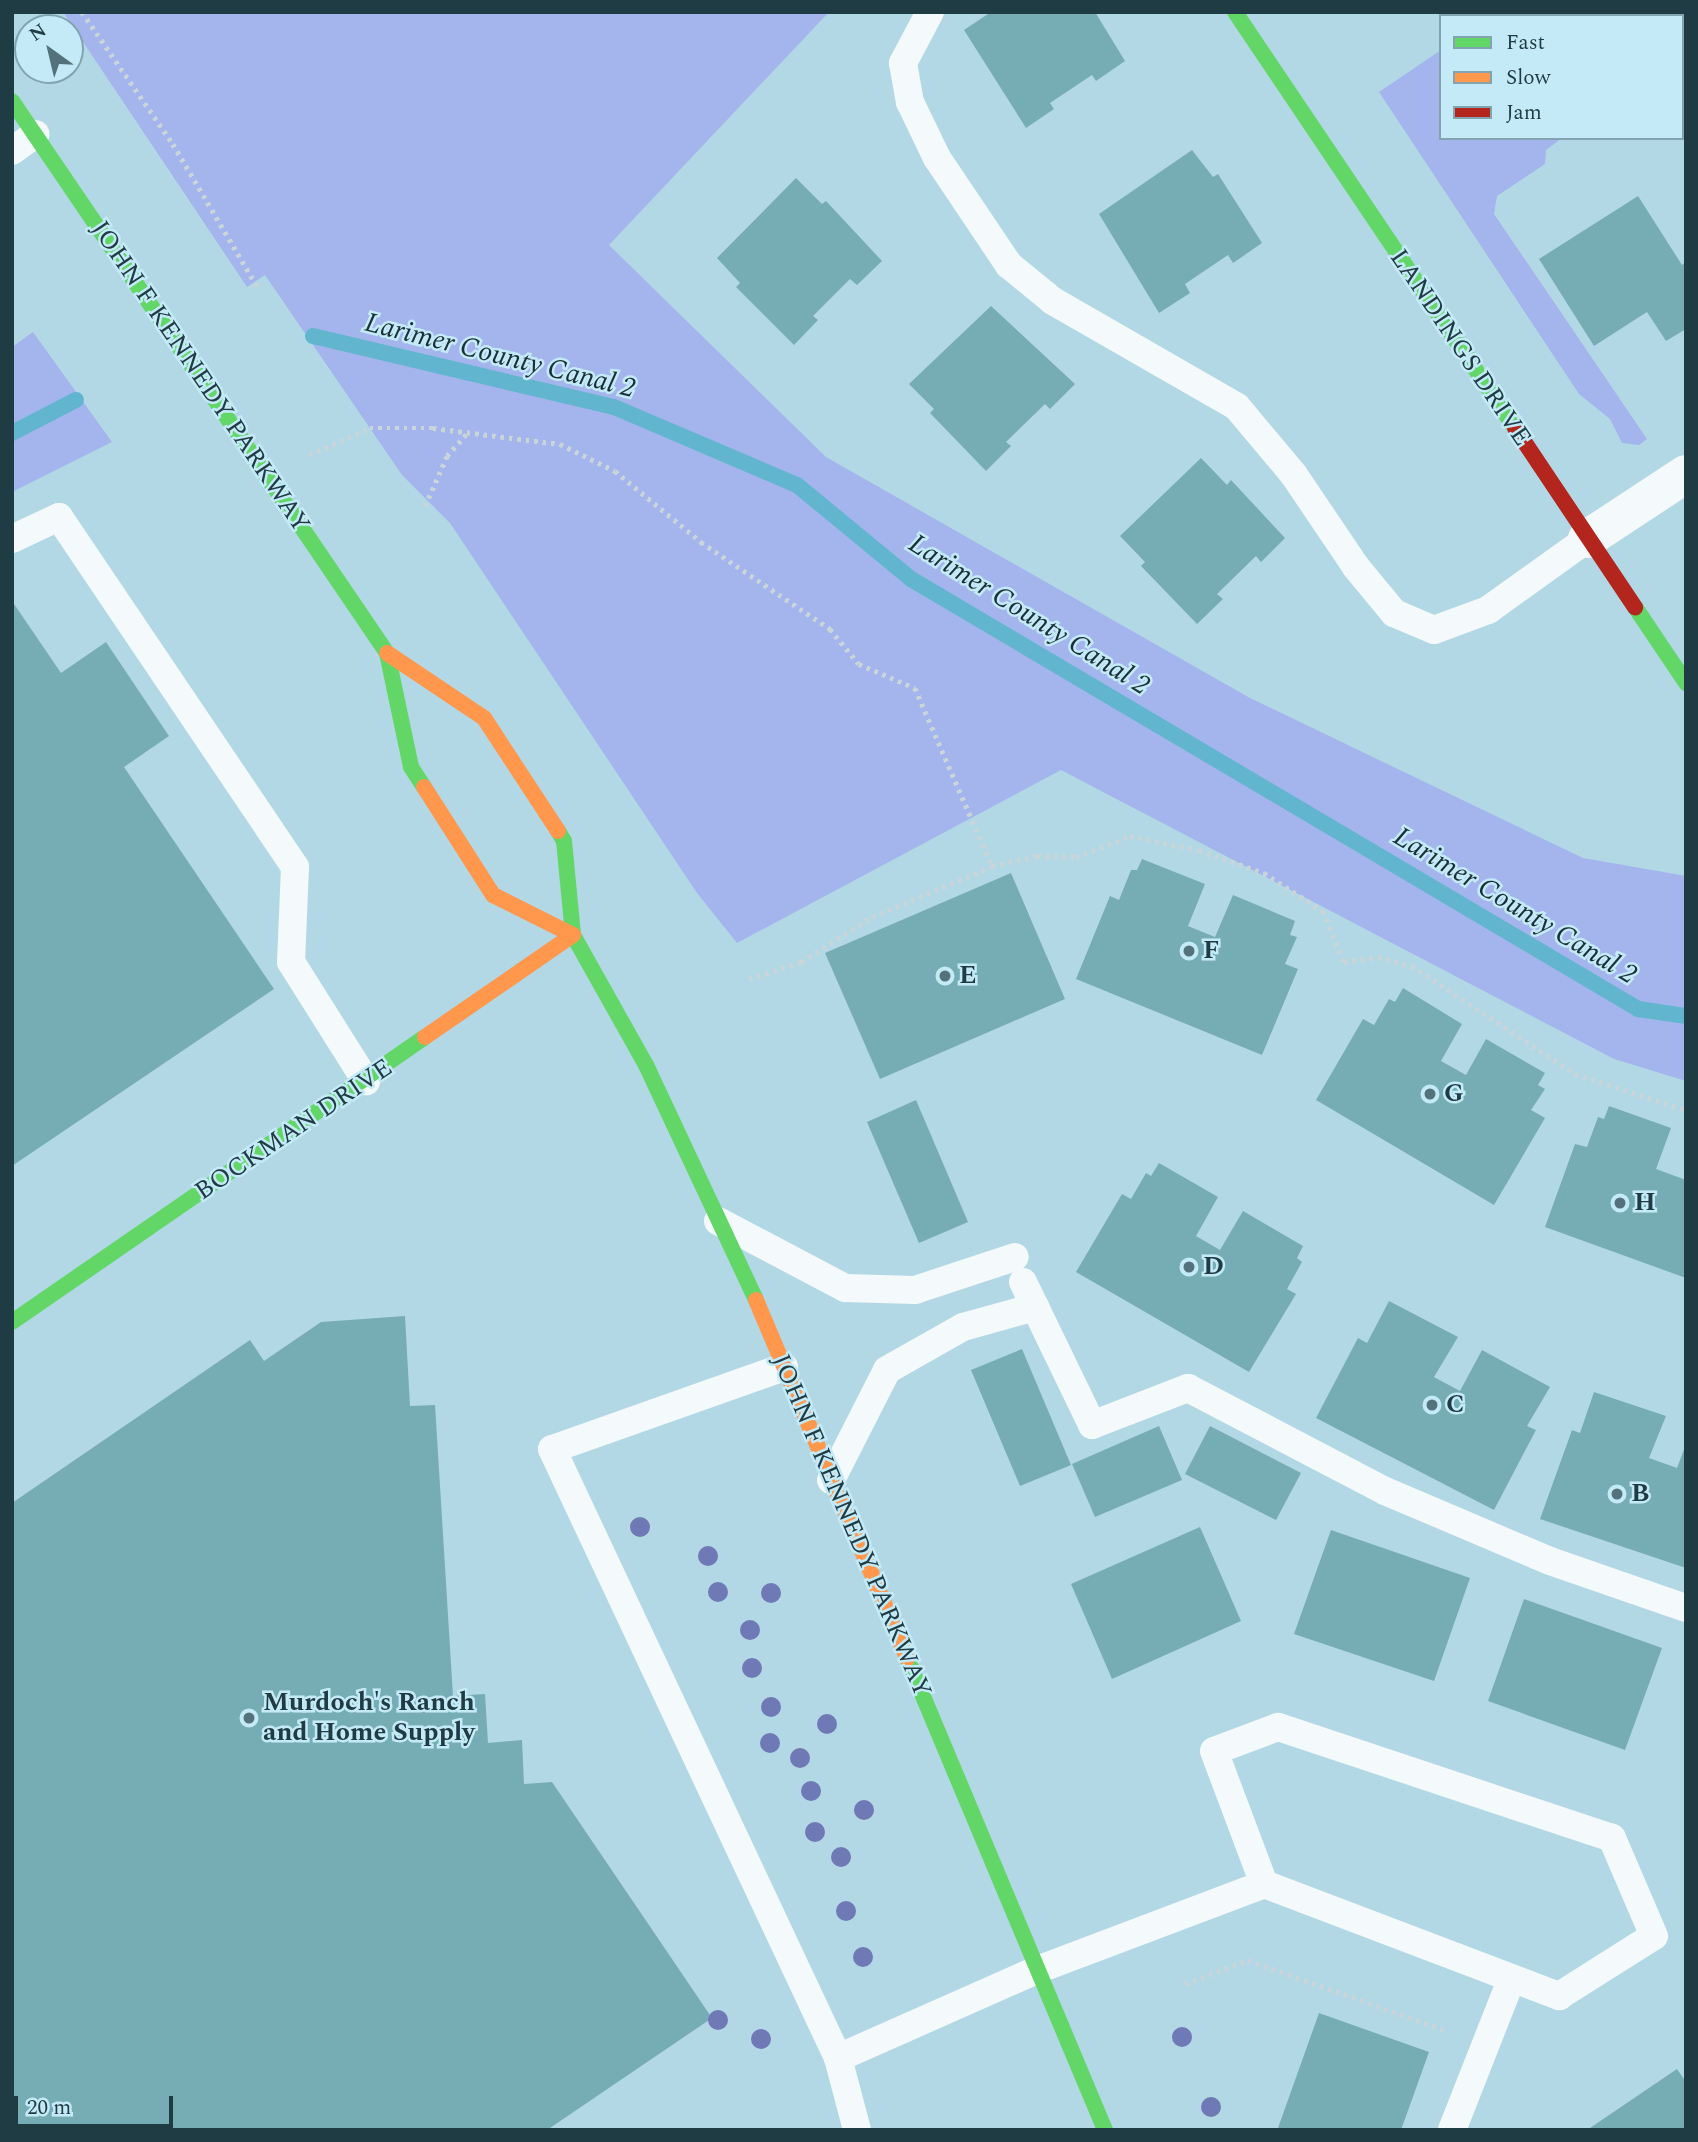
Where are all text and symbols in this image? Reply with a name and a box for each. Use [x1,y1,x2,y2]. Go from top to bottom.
north arrow [14,14,84,84]
legend [1439,14,1684,140]
text: N [24,16,53,49]
text: Fast [1506,27,1545,59]
text: Slow [1506,62,1550,94]
text: Jam [1506,97,1542,129]
street label: JOHN F KENNEDY PARKWAY [84,215,316,539]
street label: LANDINGS DRIVE [1382,244,1538,452]
water label: Larimer County Canal 2 [361,306,639,406]
water label: Larimer County Canal 2 [902,527,1156,703]
water label: Larimer County Canal 2 [1387,820,1643,992]
place label: F [1203,935,1219,967]
marker: F [1181,943,1197,959]
place label: E [959,960,977,992]
marker: E [937,968,953,984]
street label: BOCKMAN DRIVE [189,1052,399,1208]
place label: G [1444,1078,1464,1110]
marker: G [1422,1086,1438,1102]
place label: H [1634,1187,1656,1219]
marker: H [1612,1195,1628,1211]
place label: D [1203,1251,1224,1283]
marker: D [1181,1259,1197,1275]
street label: JOHN F KENNEDY PARKWAY [764,1350,938,1702]
place label: C [1446,1389,1464,1421]
marker: C [1424,1397,1440,1413]
place label: B [1631,1478,1649,1510]
marker: B [1609,1486,1625,1502]
place label: Murdoch's Ranch and Home Supply [263,1687,475,1748]
marker: Murdoch's Ranch and Home Supply [241,1710,257,1726]
scale bar [18,2082,177,2126]
text: 20 m [27,2092,71,2124]

